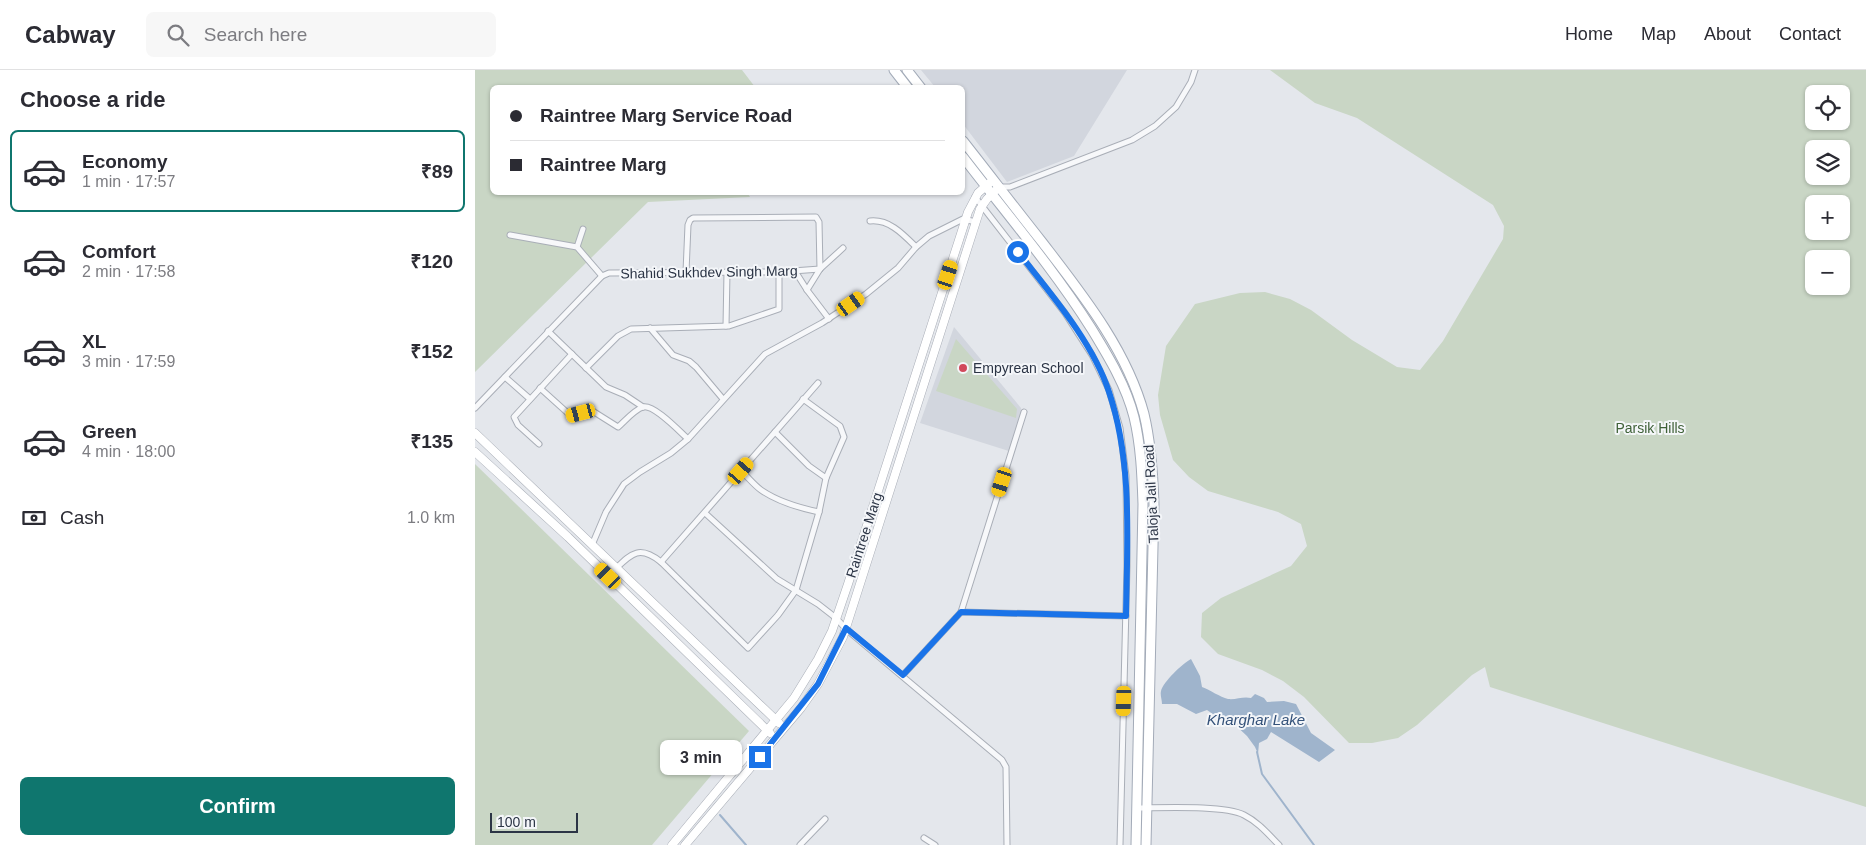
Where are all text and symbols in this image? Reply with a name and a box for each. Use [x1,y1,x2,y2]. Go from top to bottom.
search box [146,12,496,57]
text: Cabway [25,21,116,48]
icon: search [164,21,192,49]
text: Search here [204,24,307,45]
text: Home [1565,24,1613,44]
text: Map [1641,24,1676,44]
text: About [1704,24,1751,44]
text: Contact [1779,24,1841,44]
map controls [1805,85,1850,295]
button: locate [1805,85,1850,130]
text: Choose a ride [20,87,165,112]
text: Raintree Marg Service Road [540,105,792,126]
button: layers [1805,140,1850,185]
icon: car [22,149,67,194]
text: Economy [82,151,168,172]
text: Raintree Marg [540,154,667,175]
text: ₹89 [421,161,453,182]
text: 1 min · 17:57 [82,173,175,190]
button: + [1805,195,1850,240]
icon: car [22,239,67,284]
text: Comfort [82,241,156,262]
route start [1007,241,1029,263]
button: − [1805,250,1850,295]
text: ₹120 [410,251,453,272]
car [936,258,959,292]
street label: Shahid Sukhdev Singh Marg [620,262,798,282]
text: 2 min · 17:58 [82,263,175,280]
car [834,289,867,319]
icon: car [22,329,67,374]
text: XL [82,331,106,352]
text: ₹152 [410,341,453,362]
text: 3 min · 17:59 [82,353,175,370]
place label: Empyrean School [973,360,1084,376]
marker: Empyrean School [957,362,969,374]
car [564,402,597,424]
icon: car [22,419,67,464]
park label: Parsik Hills [1615,420,1685,436]
text: Green [82,421,137,442]
text: ₹135 [410,431,453,452]
text: 4 min · 18:00 [82,443,175,460]
street label: Taloja Jail Road [1140,444,1162,544]
car [725,455,756,487]
car [990,465,1013,499]
street label: Raintree Marg [843,490,885,580]
icon: cash [20,504,48,532]
text: Cash [60,507,104,528]
text: 1.0 km [407,509,455,526]
car [591,560,624,592]
car [1115,686,1132,716]
water label: Kharghar Lake [1207,711,1305,728]
callout: 3 min [660,740,743,774]
route end [749,746,771,768]
text: 3 min [680,749,722,766]
button: Confirm [20,777,455,835]
scale bar [490,810,577,833]
text: 100 m [497,814,536,830]

